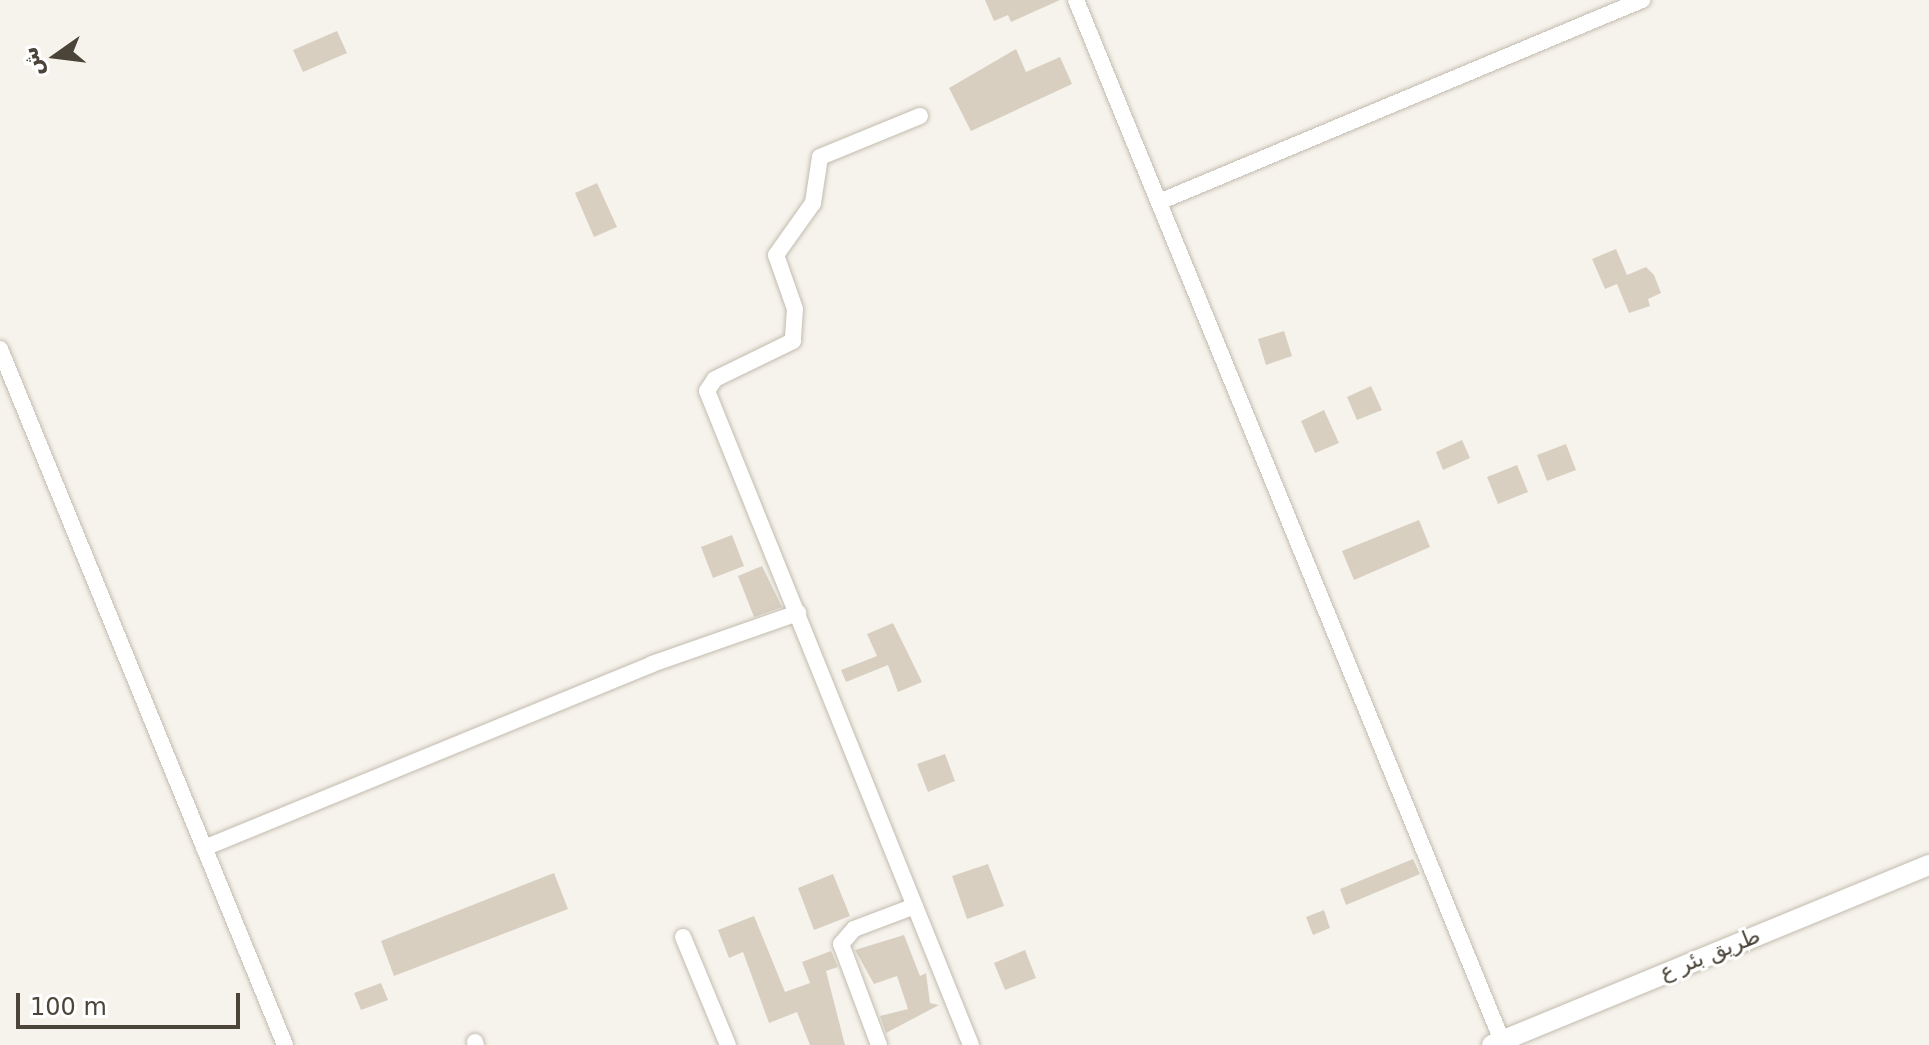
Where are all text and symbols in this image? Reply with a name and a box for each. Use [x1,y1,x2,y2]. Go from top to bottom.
north arrow [16,16,96,96]
text: ش [16,44,48,80]
street label: طريق بئر ع [1656,922,1764,986]
scale bar [20,977,244,1027]
text: 100 m [30,993,107,1021]

